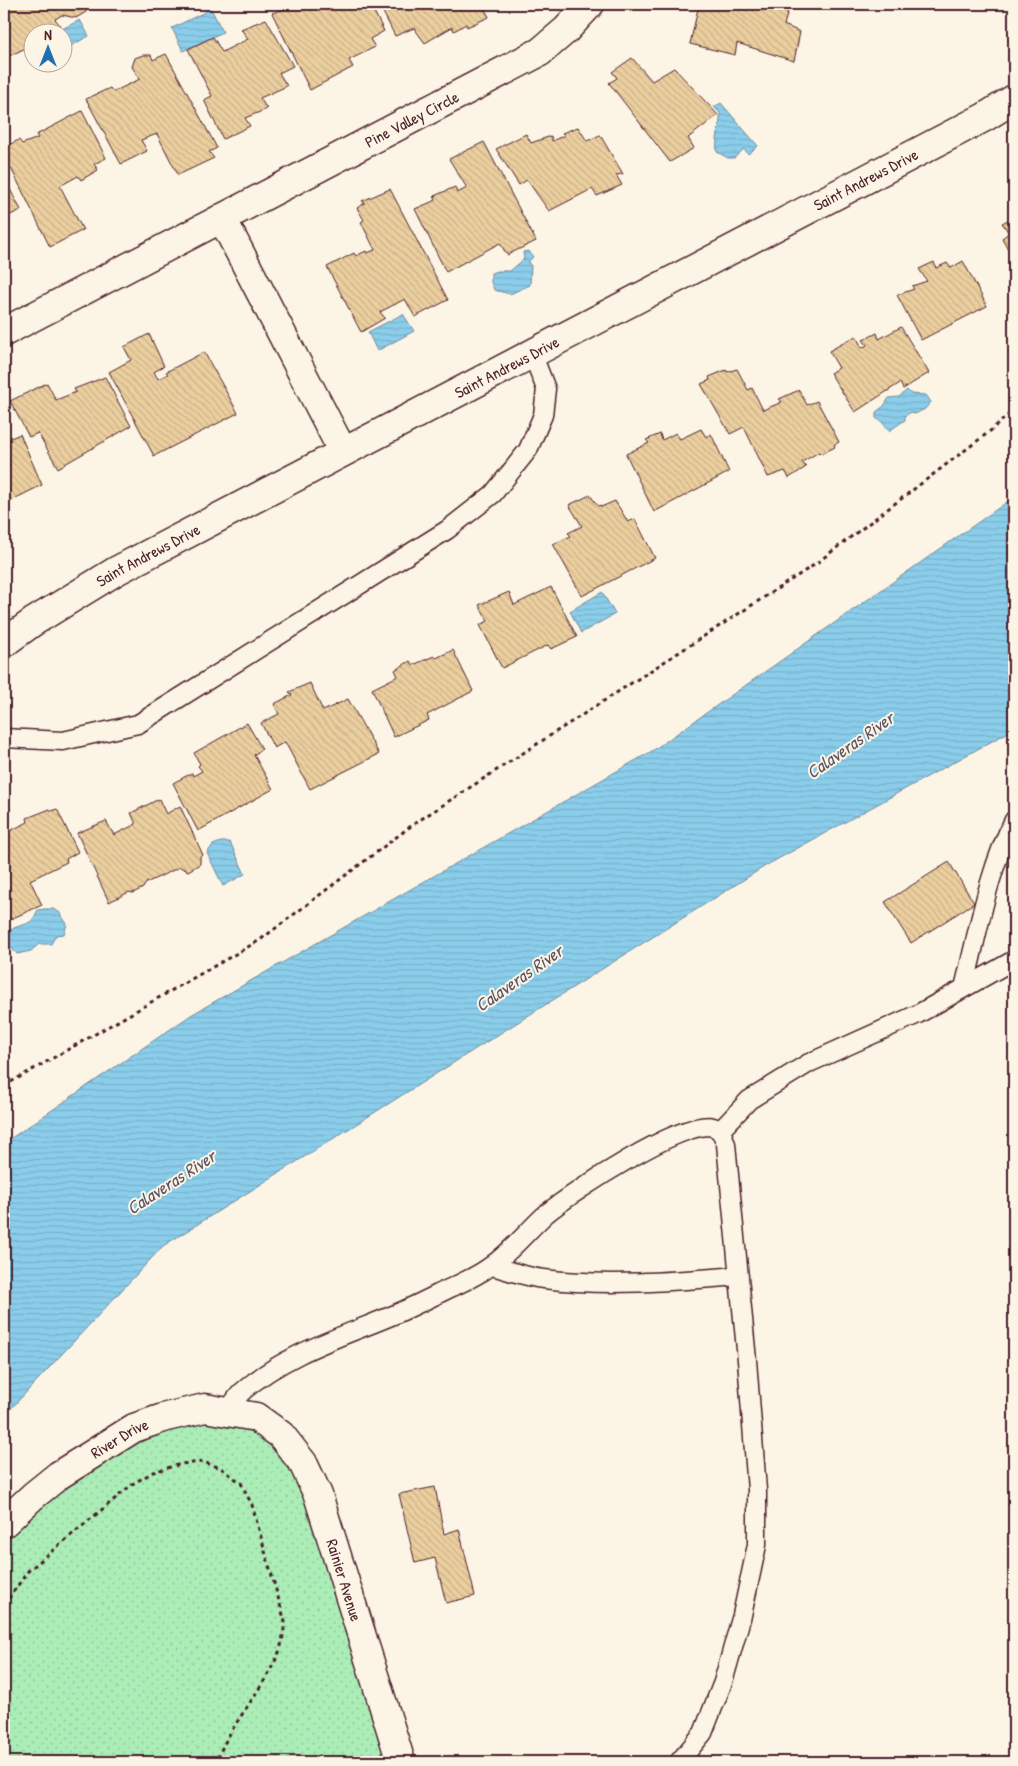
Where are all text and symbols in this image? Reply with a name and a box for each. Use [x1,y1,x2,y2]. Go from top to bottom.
north arrow [22,22,72,72]
text: N [44,25,52,44]
street label: Pine Valley Circle [361,85,463,153]
street label: Saint Andrews Drive [810,143,922,216]
street label: Saint Andrews Drive [451,330,563,403]
street label: Saint Andrews Drive [92,518,204,592]
water label: Calaveras River [801,704,901,784]
water label: Calaveras River [470,937,570,1017]
water label: Calaveras River [122,1143,222,1220]
street label: River Drive [86,1413,152,1464]
street label: Rainier Avenue [321,1536,368,1624]

